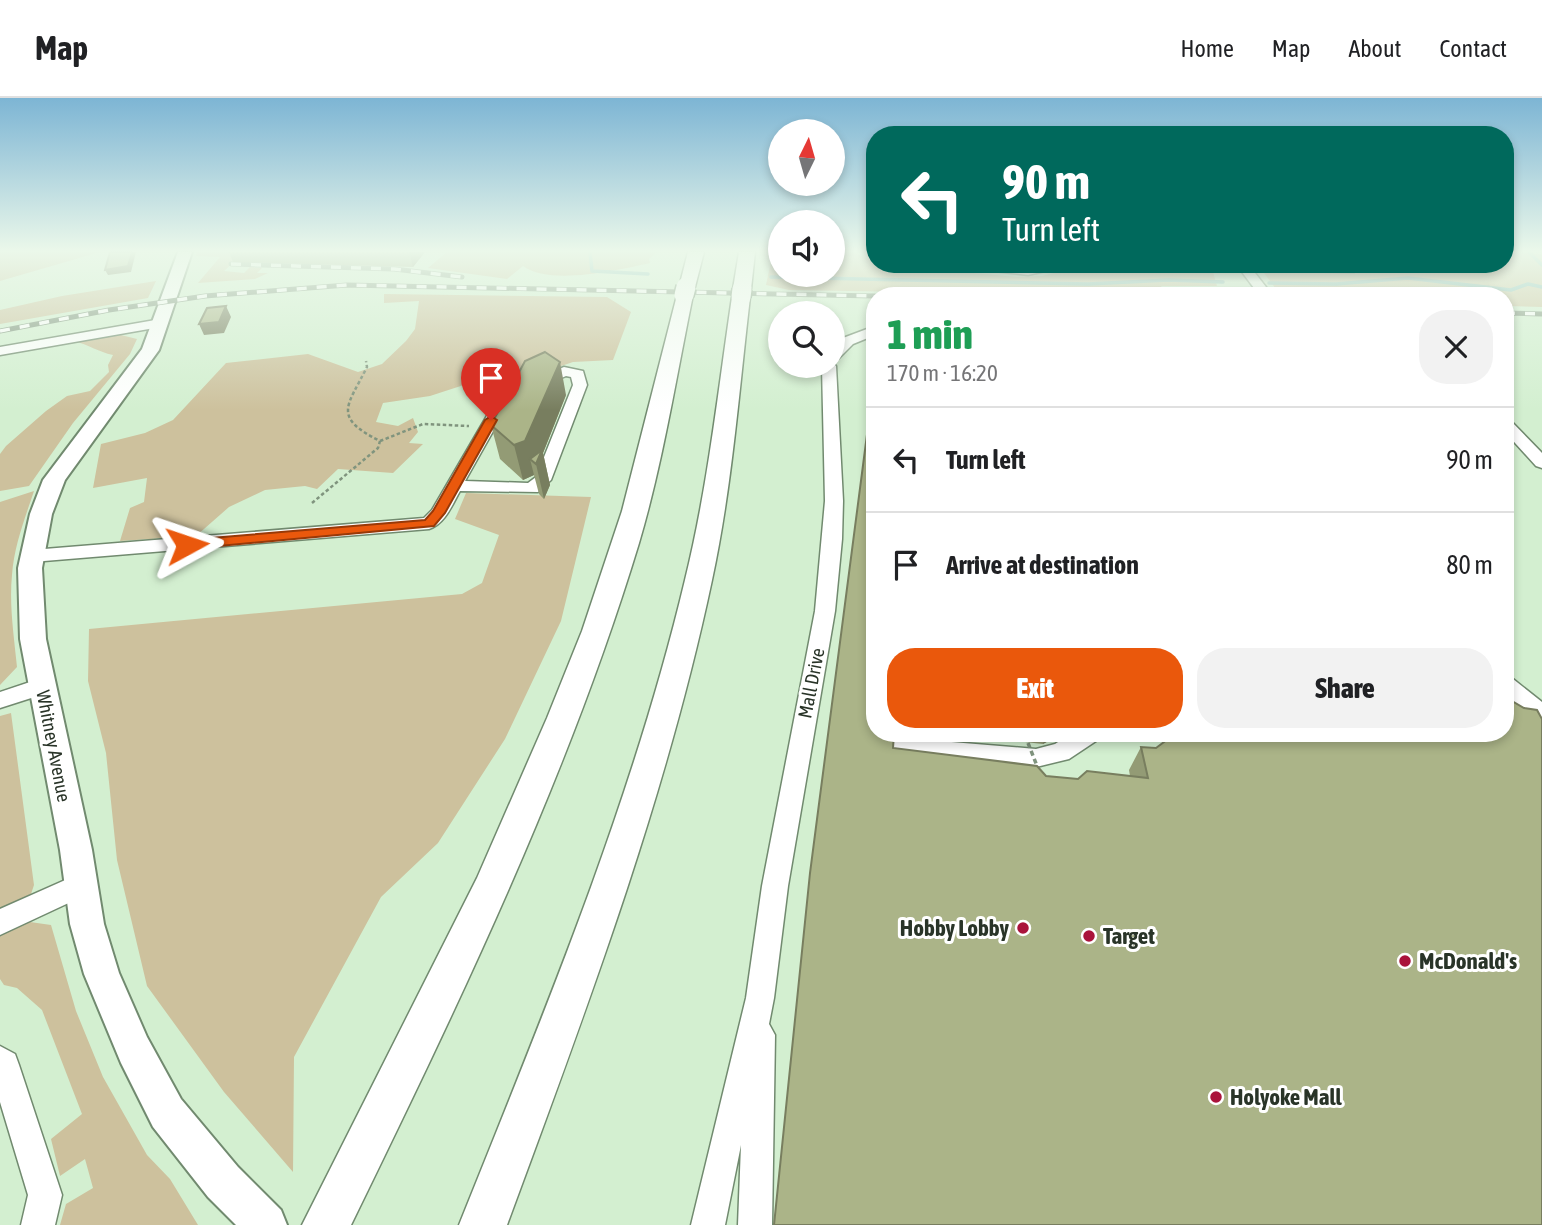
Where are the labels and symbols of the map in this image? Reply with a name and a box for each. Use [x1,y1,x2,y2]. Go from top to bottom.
north arrow [768,119,845,196]
pin [461,348,521,420]
position arrow [150,508,224,582]
street label: Mall Drive [793,646,829,720]
street label: Whitney Avenue [32,688,76,804]
place label: Hobby Lobby [900,915,1010,941]
marker: Hobby Lobby [1015,920,1031,936]
place label: Target [1103,923,1155,949]
marker: Target [1081,928,1097,944]
place label: McDonald's [1419,948,1517,974]
marker: McDonald's [1397,953,1413,969]
place label: Holyoke Mall [1230,1084,1343,1110]
marker: Holyoke Mall [1208,1089,1224,1105]

